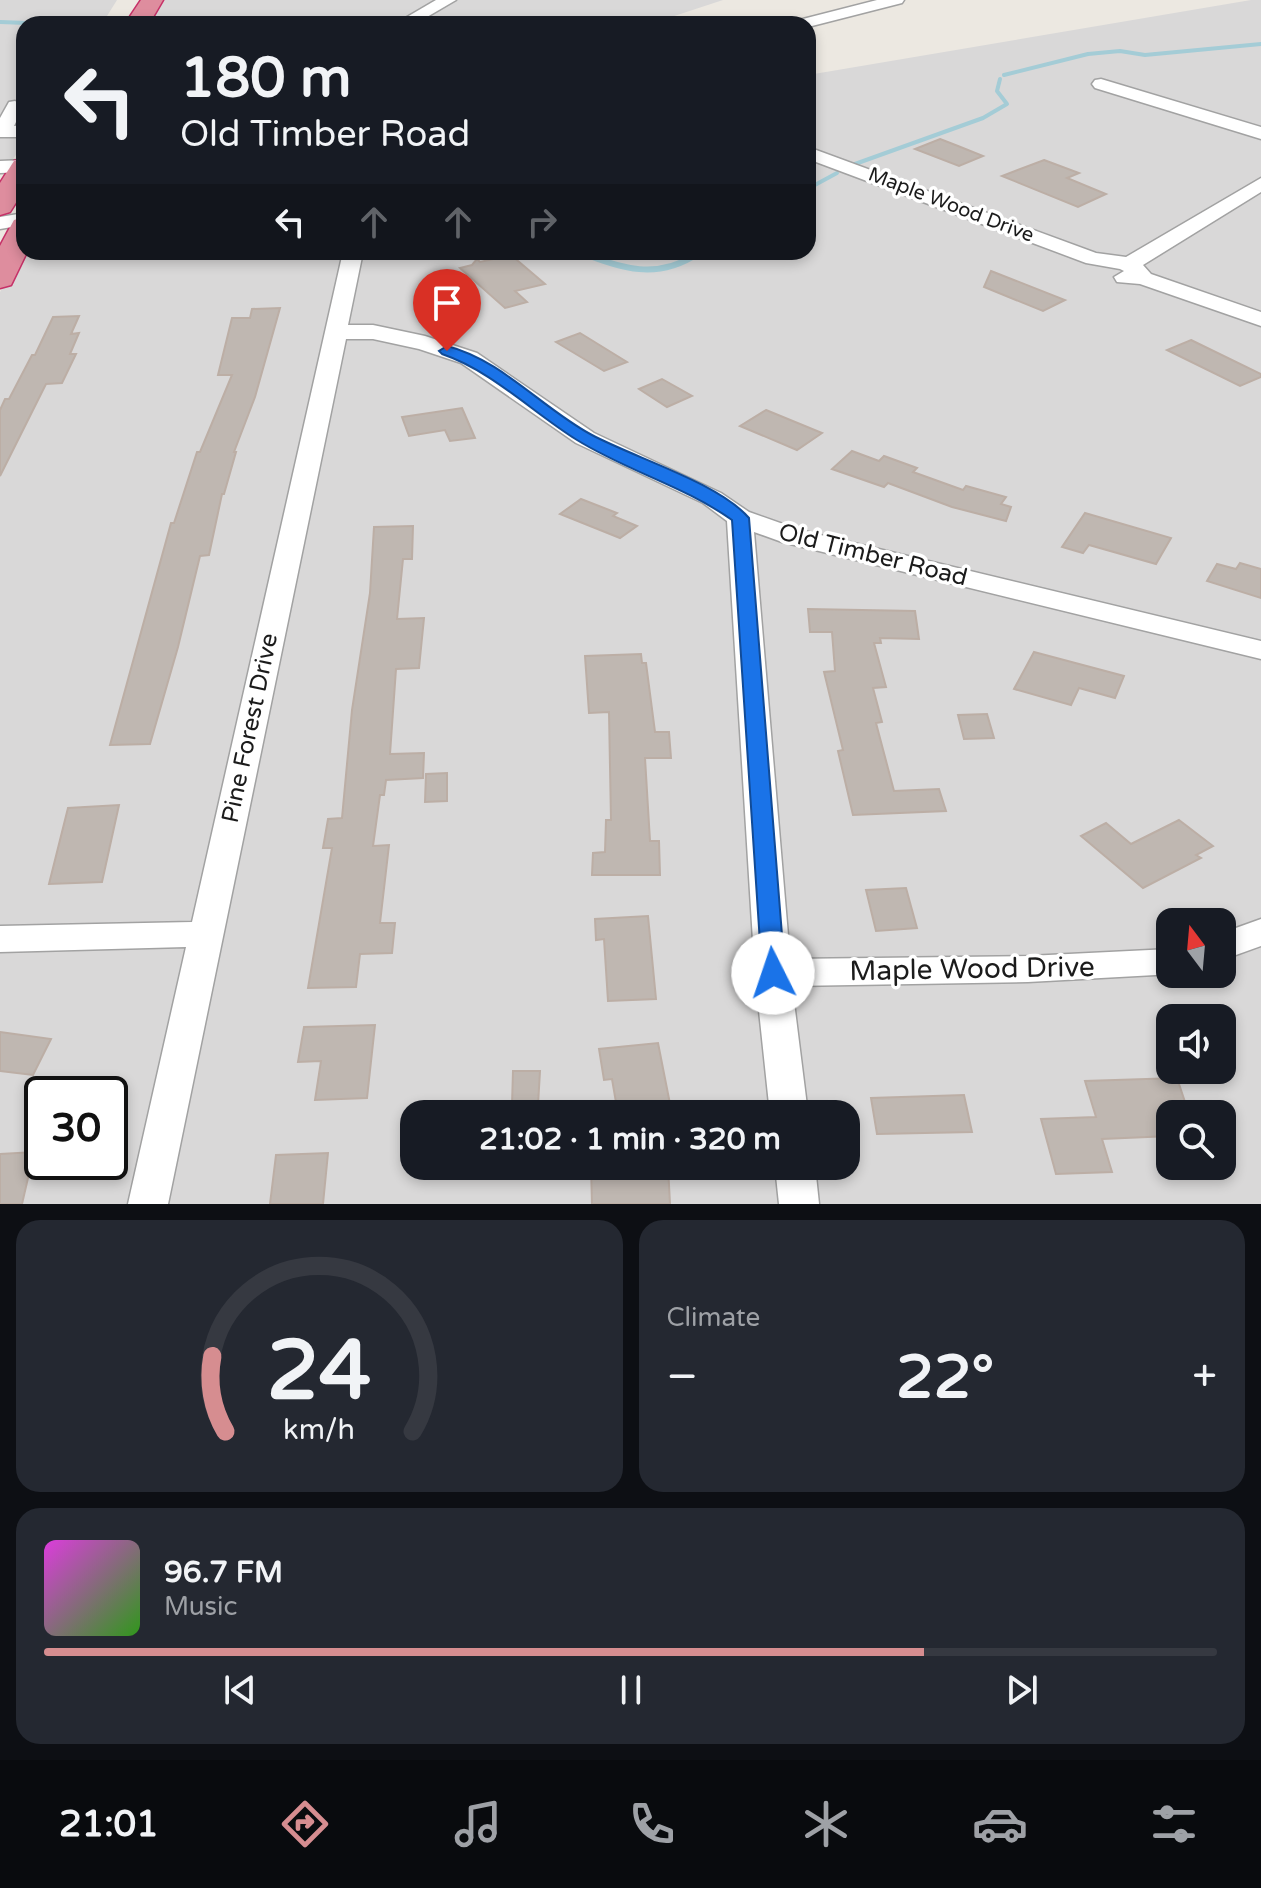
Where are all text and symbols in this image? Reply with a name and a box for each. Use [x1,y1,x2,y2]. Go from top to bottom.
text: 180 m [180,45,351,112]
icon: left [48,48,152,152]
text: Old Timber Road [180,113,470,156]
street label: Maple Wood Drive [865,162,1037,248]
icon: left [268,200,312,244]
icon: ahead [352,200,396,244]
icon: ahead [436,200,480,244]
icon: right [520,200,564,244]
pin [413,269,481,351]
icon: arrive [425,281,469,325]
street label: Old Timber Road [776,518,970,592]
street label: Pine Forest Drive [216,631,284,825]
north arrow [1156,908,1236,988]
map controls [1156,908,1236,1180]
position arrow [731,931,815,1015]
street label: Maple Wood Drive [849,950,1095,988]
button: sound [1156,1004,1236,1084]
speed limit sign: 30 [24,1076,128,1180]
button: search [1156,1100,1236,1180]
text: 21:02 · 1 min · 320 m [479,1121,781,1158]
text: Climate [667,1302,760,1333]
text: 24 [267,1322,371,1422]
text: 22° [896,1342,994,1414]
text: − [667,1351,698,1404]
text: + [1192,1351,1217,1404]
text: km/h [283,1413,355,1447]
text: 96.7 FM [164,1554,283,1591]
text: Music [164,1591,237,1622]
icon: previous [218,1668,262,1712]
icon: pause [609,1668,653,1712]
icon: next [1000,1668,1044,1712]
icon: directions [277,1796,333,1852]
icon: music [450,1796,506,1852]
icon: phone [624,1796,680,1852]
icon: climate [798,1796,854,1852]
icon: car [972,1796,1028,1852]
icon: filters [1146,1796,1202,1852]
text: 21:01 [59,1803,159,1846]

